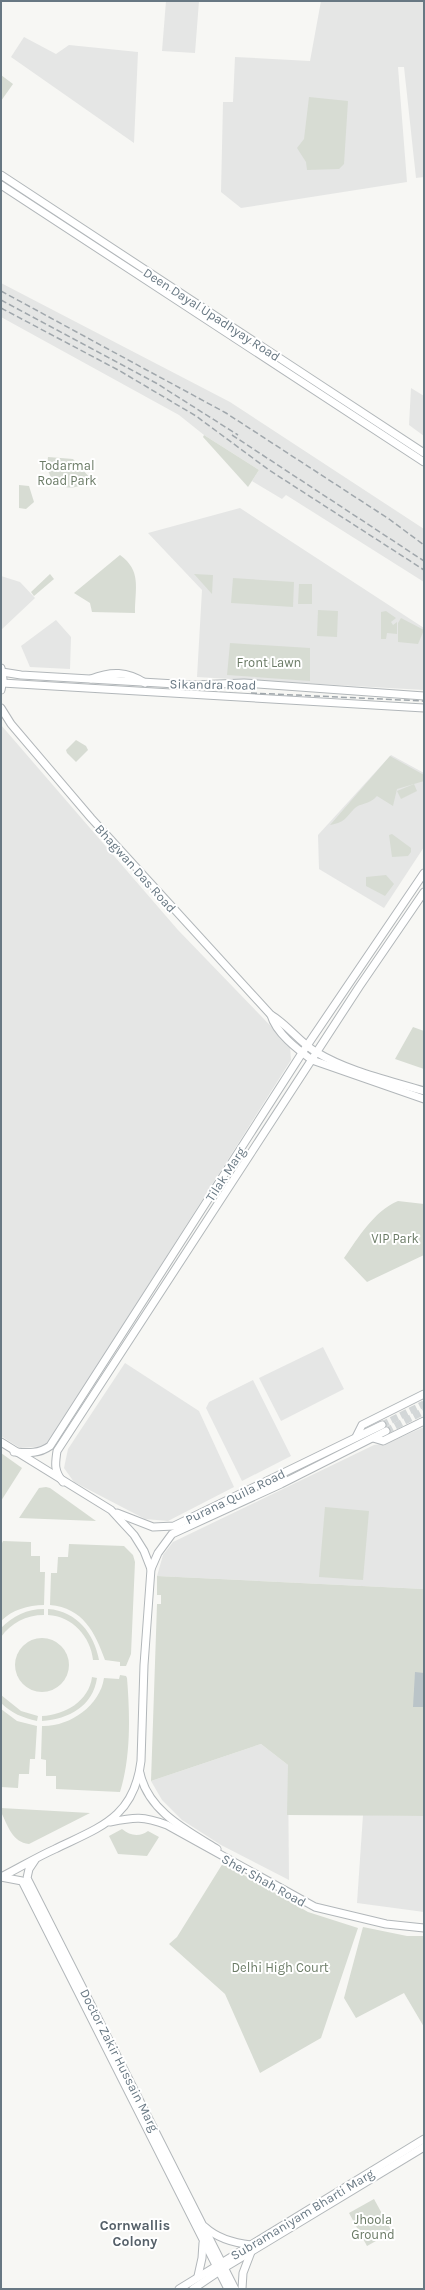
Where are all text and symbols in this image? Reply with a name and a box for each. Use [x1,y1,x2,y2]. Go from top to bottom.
street label: Deen Dayal Upadhyay Road [141,265,283,364]
park label: Todarmal Road Park [37,458,97,488]
park label: Front Lawn [237,655,301,670]
street label: Sikandra Road [170,676,256,693]
street label: Bhagwan Das Road [92,821,179,916]
street label: Tilak Marg [202,1144,249,1204]
park label: VIP Park [371,1231,419,1246]
street label: Purana Quila Road [183,1466,288,1527]
street label: Sher Shah Road [219,1851,308,1910]
park label: Delhi High Court [231,1960,329,1975]
street label: Doctor Zakir Hussain Marg [77,1986,162,2135]
street label: Subramaniyam Bharti Marg [228,2165,377,2263]
park label: Jhoola Ground [351,2212,395,2242]
district label: Cornwallis Colony [100,2217,170,2250]

